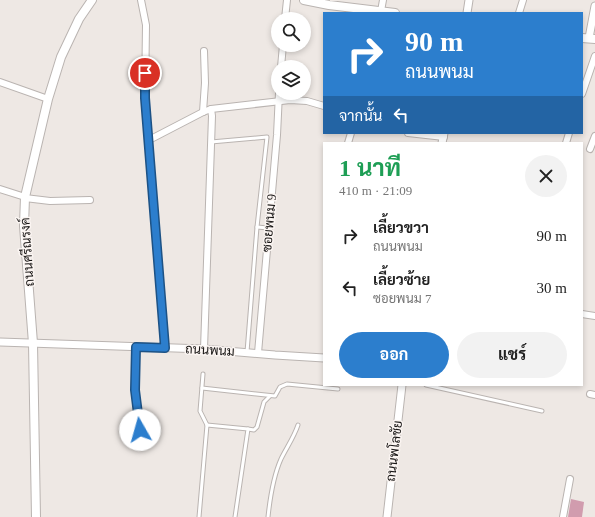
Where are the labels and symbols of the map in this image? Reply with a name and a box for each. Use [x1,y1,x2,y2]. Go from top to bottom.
pin [128,56,162,90]
street label: ซอยพนม 9 [259,193,279,253]
street label: ถนนศรีณรงค์ [15,217,37,287]
street label: ถนนพนม [185,341,235,359]
position arrow [119,409,161,451]
street label: ถนนพโลชัย [382,420,405,482]

